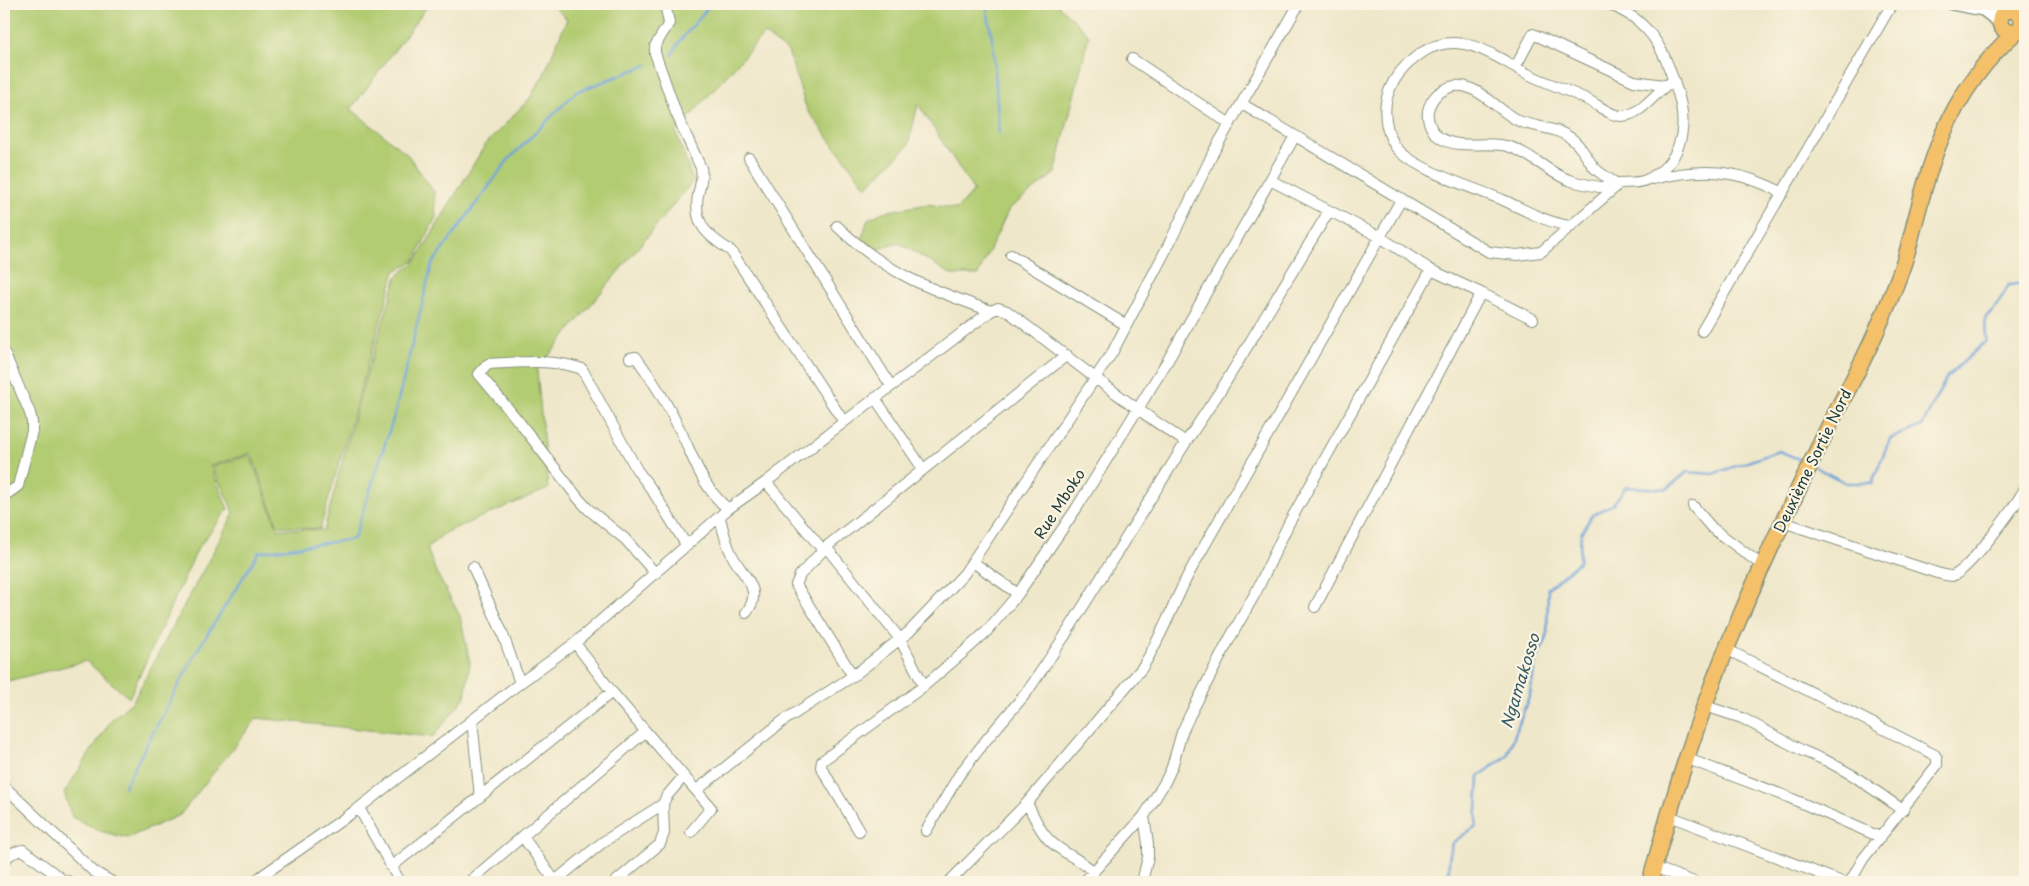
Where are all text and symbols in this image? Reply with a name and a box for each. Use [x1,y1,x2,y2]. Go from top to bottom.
street label: Deuxième Sortie Nord [1767,385,1856,536]
street label: Rue Mboko [1027,464,1090,543]
water label: Ngamakosso [1493,629,1545,731]

